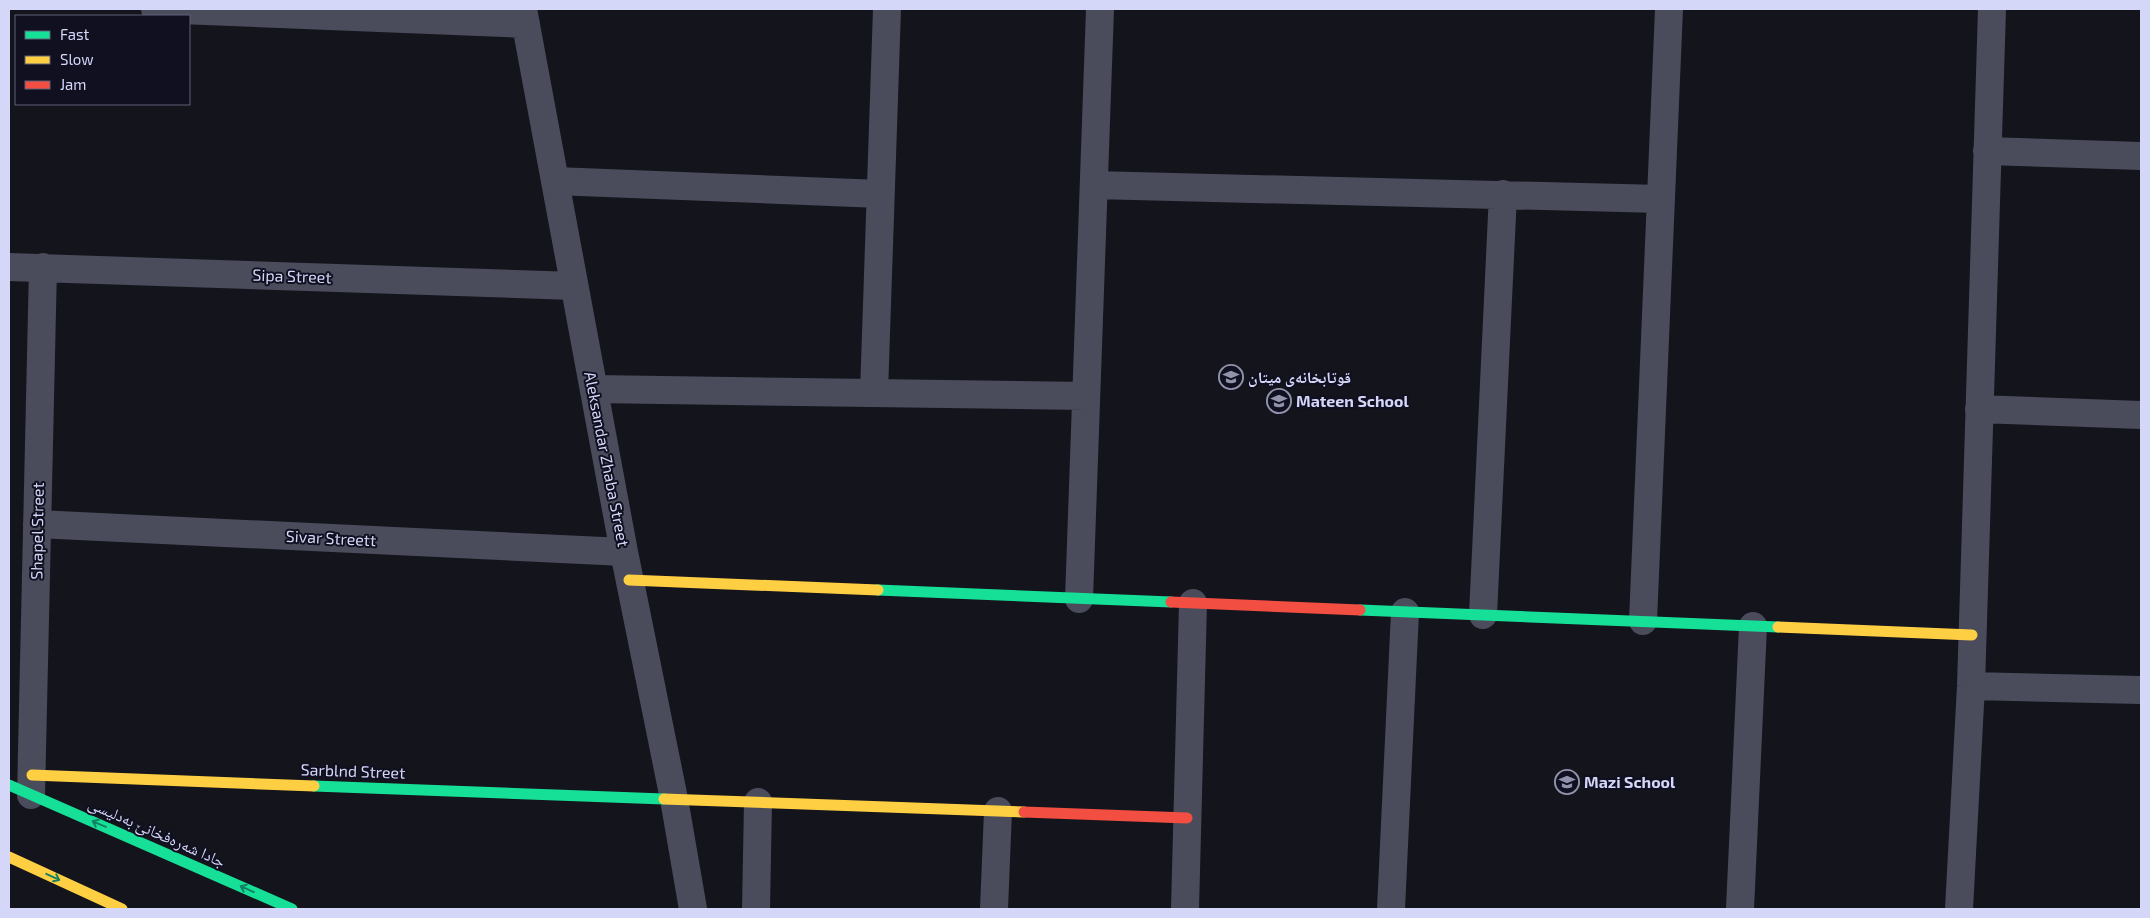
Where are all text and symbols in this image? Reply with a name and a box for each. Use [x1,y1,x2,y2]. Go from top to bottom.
legend [15,15,190,105]
text: Fast [60,25,90,43]
text: Slow [60,50,94,68]
text: Jam [60,75,86,93]
street label: Sipa Street [252,265,332,286]
school or university icon: قوتابخانەی میتان [1218,364,1244,390]
place label: قوتابخانەی میتان [1248,367,1351,387]
street label: Aleksandar Zhaba Street [581,370,634,548]
school or university icon: Mateen School [1266,388,1292,414]
place label: Mateen School [1296,391,1409,410]
street label: Shapel Street [26,482,47,580]
street label: Sivar Streett [285,526,377,549]
street label: Sarblnd Street [300,759,406,782]
school or university icon: Mazi School [1554,769,1580,795]
place label: Mazi School [1584,772,1676,791]
street label: جادا شەرەفخانێ بەدلیسی [85,793,229,872]
one-way arrow [92,818,107,828]
one-way arrow [45,873,60,883]
one-way arrow [240,884,255,894]

